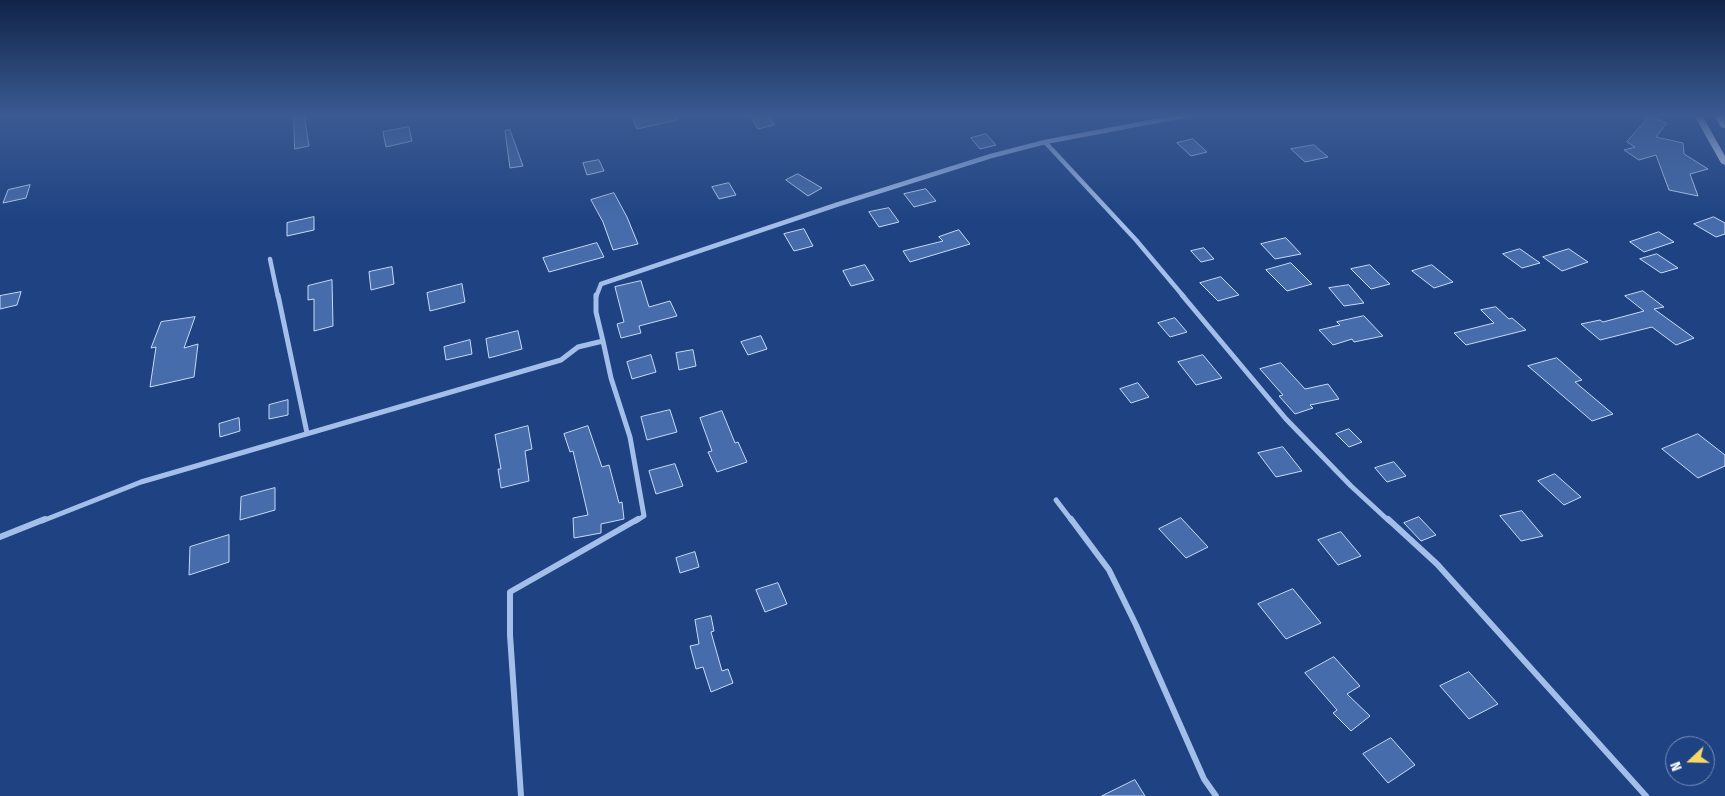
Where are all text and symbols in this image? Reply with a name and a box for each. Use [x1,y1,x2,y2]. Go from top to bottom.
north arrow [1665,736,1715,786]
text: N [1667,759,1686,773]

